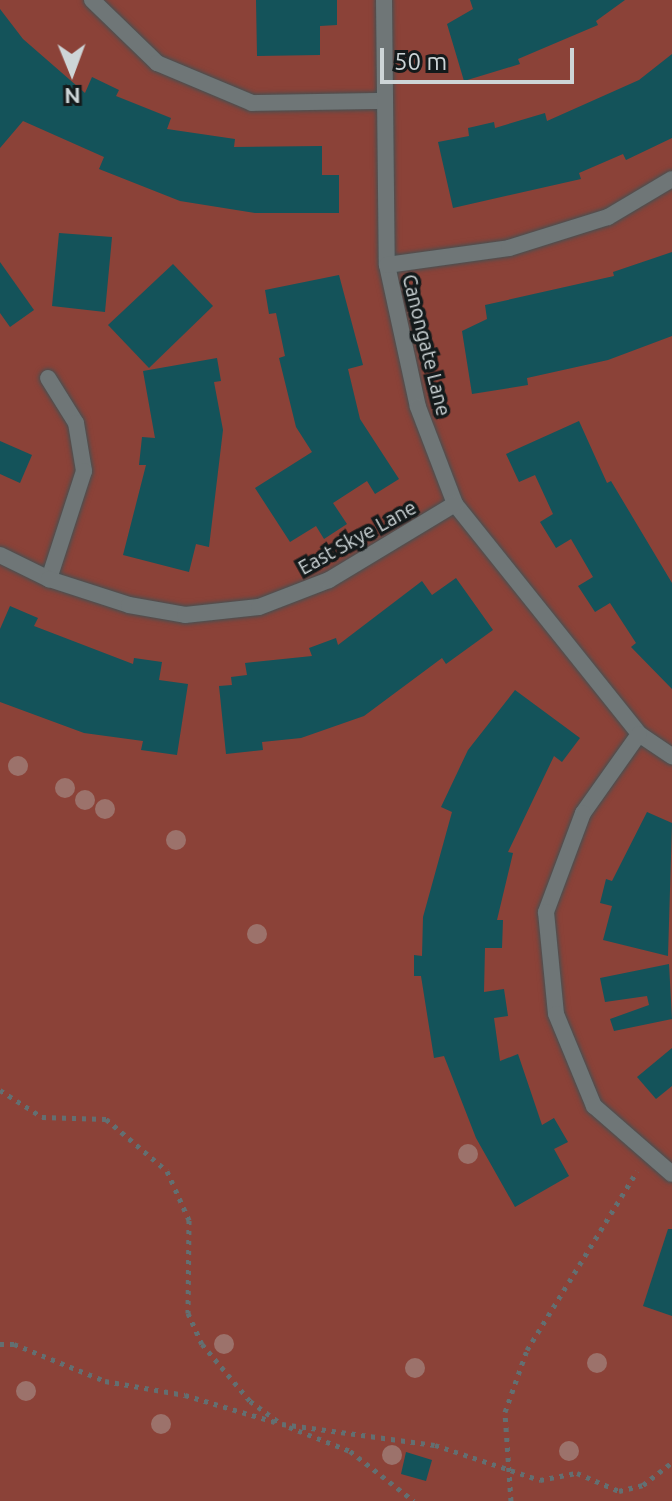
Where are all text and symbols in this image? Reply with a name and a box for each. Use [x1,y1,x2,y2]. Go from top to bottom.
north arrow [32,32,112,112]
scale bar [384,32,578,82]
text: 50 m [394,48,447,75]
text: N [64,84,81,109]
street label: Canongate Lane [398,272,456,418]
street label: East Skye Lane [294,495,420,579]

